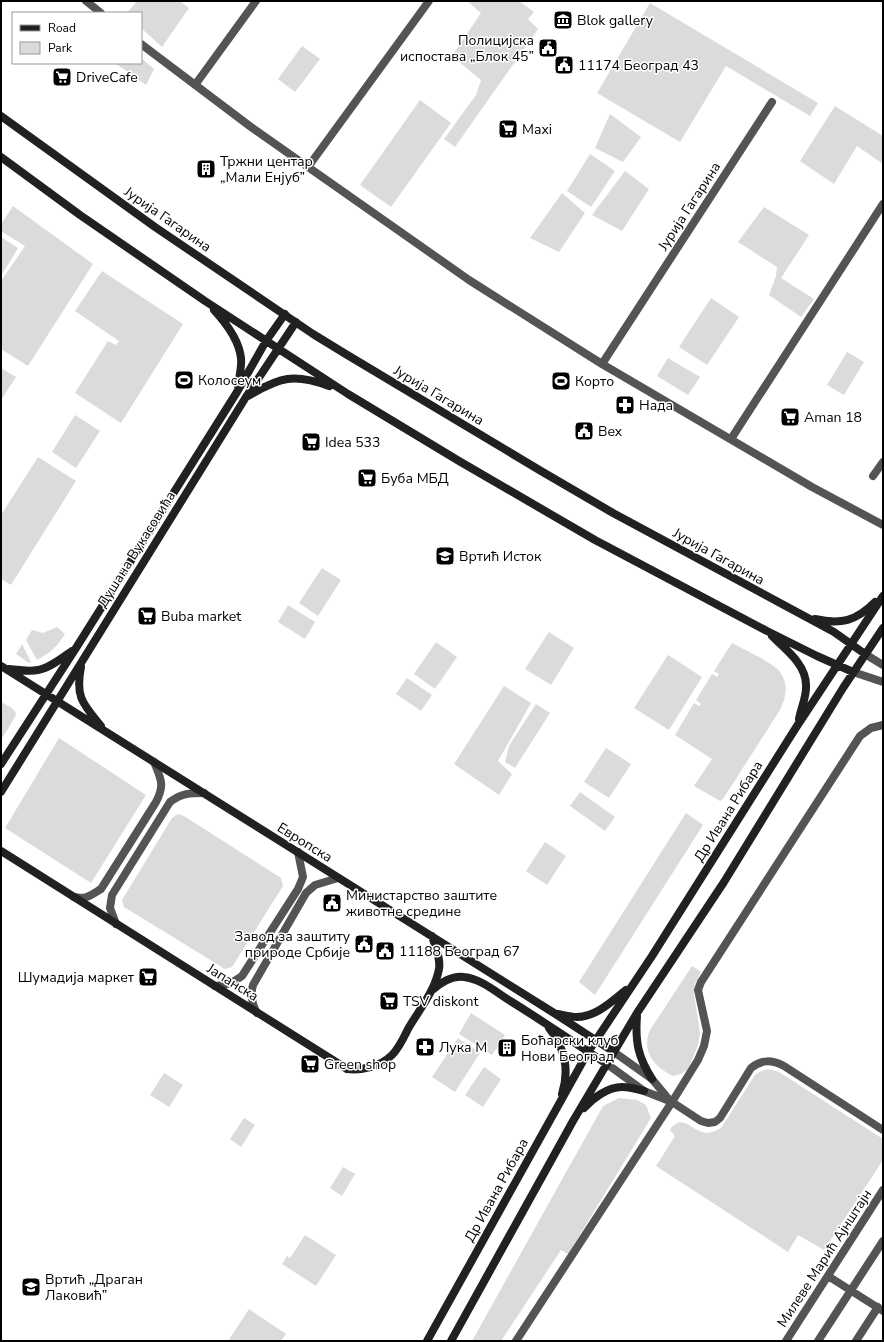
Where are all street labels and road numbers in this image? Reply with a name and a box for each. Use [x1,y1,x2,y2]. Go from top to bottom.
street label: Јурија Гагарина [653,158,725,255]
street label: Јурија Гагарина [120,182,215,256]
street label: Јурија Гагарина [389,360,487,430]
street label: Душана Вукасовића [93,488,180,611]
street label: Јурија Гагарина [669,523,768,589]
street label: Др Ивана Рибара [690,757,767,865]
street label: Европска [274,818,336,867]
street label: Јапанска [202,959,262,1006]
street label: Др Ивана Рибара [460,1135,533,1246]
street label: Милеве Марић Ајнштајн [773,1186,876,1331]

